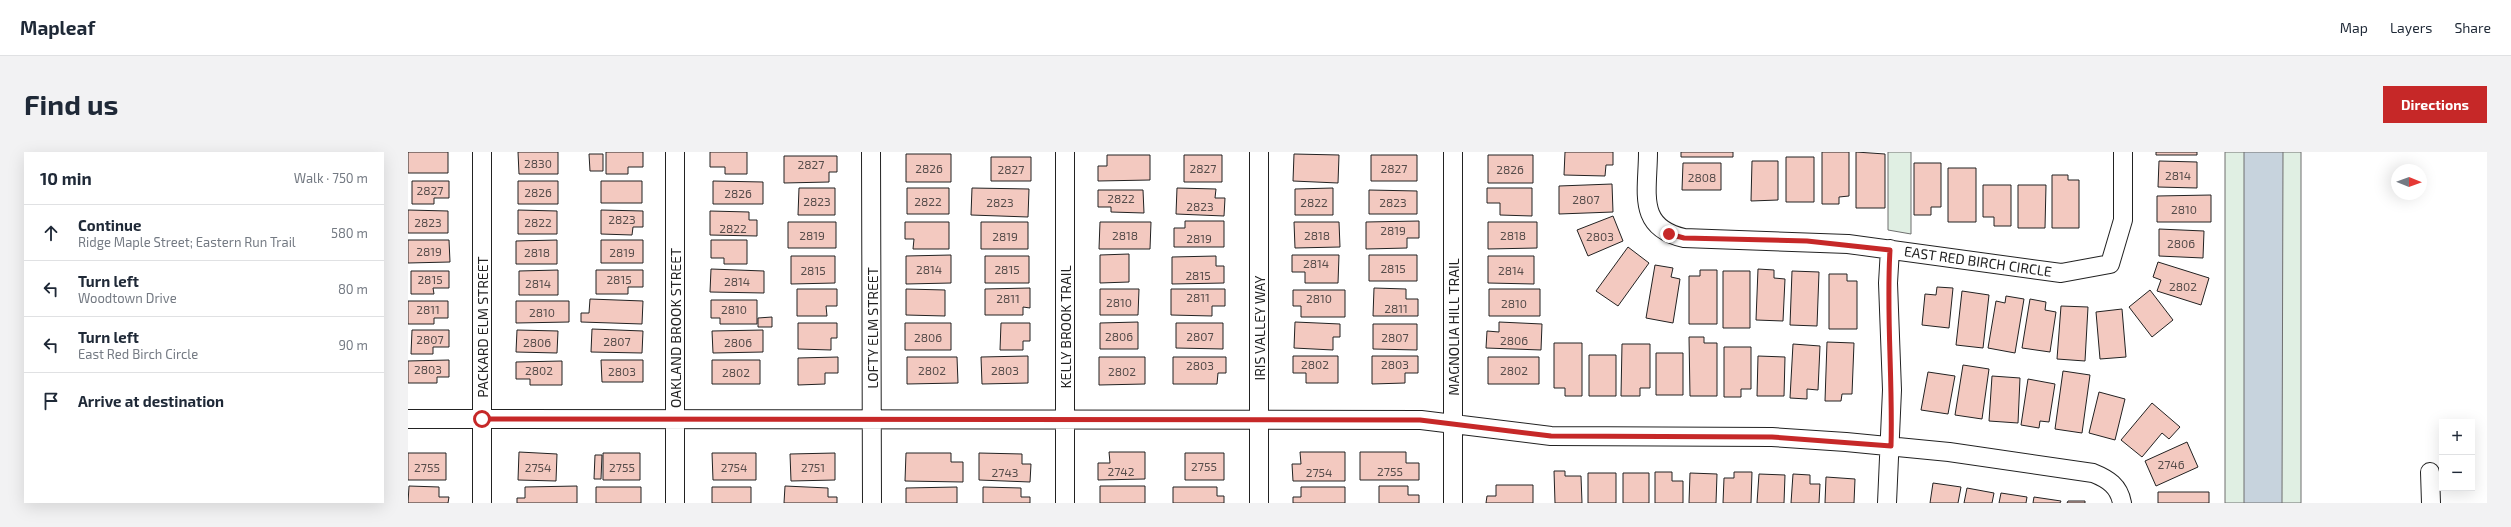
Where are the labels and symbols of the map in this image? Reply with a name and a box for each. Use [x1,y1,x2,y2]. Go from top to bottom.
house number: 2830 [524,156,552,170]
house number: 2827 [798,157,824,171]
house number: 2826 [915,161,943,175]
house number: 2827 [1190,161,1216,175]
house number: 2827 [1381,161,1407,175]
house number: 2827 [998,162,1024,176]
house number: 2826 [1496,162,1524,176]
north arrow [2391,164,2427,200]
house number: 2814 [2165,168,2191,182]
house number: 2808 [1688,170,1716,184]
house number: 2827 [417,183,443,197]
house number: 2826 [524,185,552,199]
house number: 2826 [724,186,752,200]
house number: 2822 [1107,191,1135,205]
house number: 2807 [1572,192,1600,206]
house number: 2823 [803,194,831,208]
house number: 2822 [914,194,942,208]
house number: 2823 [986,195,1014,209]
house number: 2822 [1300,195,1328,209]
house number: 2823 [1379,195,1407,209]
house number: 2823 [1186,199,1214,213]
house number: 2810 [2171,202,2197,216]
house number: 2823 [608,212,636,226]
house number: 2823 [414,215,442,229]
house number: 2822 [524,215,552,229]
house number: 2822 [719,221,747,235]
house number: 2819 [1380,223,1406,237]
route end [1660,225,1678,243]
house number: 2819 [799,228,825,242]
house number: 2818 [1112,228,1138,242]
house number: 2818 [1304,228,1330,242]
house number: 2818 [1500,228,1526,242]
house number: 2819 [992,229,1018,243]
house number: 2803 [1586,229,1614,243]
house number: 2819 [1186,231,1212,245]
house number: 2806 [2167,236,2195,250]
street label: EAST RED BIRCH CIRCLE [1903,242,2053,280]
house number: 2819 [416,244,442,258]
house number: 2818 [524,245,550,259]
house number: 2819 [609,245,635,259]
street label: OAKLAND BROOK STREET [667,248,684,408]
street label: PACKARD ELM STREET [474,256,491,398]
house number: 2814 [1303,256,1329,270]
street label: MAGNOLIA HILL TRAIL [1445,258,1462,396]
house number: 2815 [1380,261,1406,275]
house number: 2814 [916,262,942,276]
house number: 2815 [994,262,1020,276]
house number: 2815 [800,263,826,277]
house number: 2814 [1498,263,1524,277]
street label: KELLY BROOK TRAIL [1057,265,1074,389]
street label: LOFTY ELM STREET [864,267,881,389]
house number: 2815 [1185,268,1211,282]
house number: 2815 [417,272,443,286]
house number: 2815 [606,272,632,286]
house number: 2814 [724,274,750,288]
street label: IRIS VALLEY WAY [1251,275,1268,381]
house number: 2814 [525,276,551,290]
house number: 2802 [2169,279,2197,293]
house number: 2811 [1186,290,1210,304]
house number: 2811 [996,291,1020,305]
house number: 2810 [1306,291,1332,305]
house number: 2810 [1106,295,1132,309]
house number: 2810 [1501,296,1527,310]
house number: 2811 [1384,301,1408,315]
house number: 2811 [416,302,440,316]
house number: 2810 [721,302,747,316]
house number: 2810 [529,305,555,319]
house number: 2806 [1105,329,1133,343]
house number: 2807 [1186,329,1214,343]
house number: 2806 [914,330,942,344]
house number: 2807 [1381,330,1409,344]
house number: 2807 [416,332,444,346]
house number: 2806 [1500,333,1528,347]
house number: 2807 [603,334,631,348]
house number: 2806 [523,335,551,349]
house number: 2806 [724,335,752,349]
house number: 2802 [1301,357,1329,371]
house number: 2803 [1381,357,1409,371]
house number: 2803 [1186,358,1214,372]
house number: 2803 [414,362,442,376]
house number: 2802 [525,363,553,377]
house number: 2802 [918,363,946,377]
house number: 2803 [991,363,1019,377]
house number: 2802 [1500,363,1528,377]
house number: 2803 [608,364,636,378]
house number: 2802 [1108,364,1136,378]
house number: 2802 [722,365,750,379]
route start [473,410,491,428]
house number: 2746 [2157,457,2185,471]
house number: 2755 [1191,459,1217,473]
house number: 2755 [414,460,440,474]
house number: 2754 [525,460,551,474]
house number: 2755 [609,460,635,474]
house number: 2754 [721,460,747,474]
house number: 2751 [801,460,825,474]
house number: 2742 [1107,464,1135,478]
house number: 2755 [1377,464,1403,478]
house number: 2743 [992,465,1018,479]
house number: 2754 [1306,465,1332,479]

